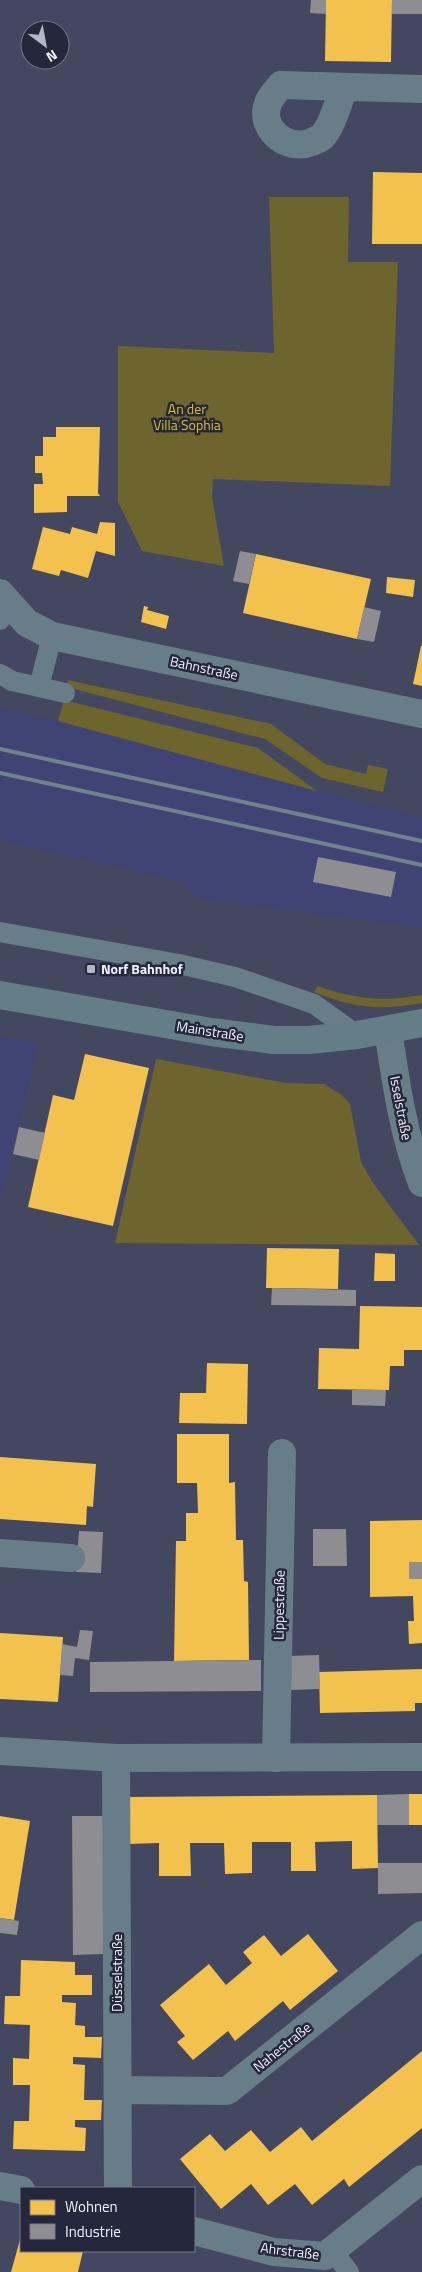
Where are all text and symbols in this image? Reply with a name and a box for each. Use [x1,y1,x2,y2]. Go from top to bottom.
north arrow [20,20,70,70]
text: N [42,45,62,68]
park label: An der Villa Sophia [153,398,221,435]
street label: Bahnstraße [168,650,240,685]
place label: Norf Bahnhof [101,958,183,979]
marker: Norf Bahnhof [85,963,97,975]
street label: Mainstraße [175,1015,245,1046]
street label: Isselstraße [385,1074,418,1142]
street label: Lippestraße [267,1570,290,1640]
street label: Düsselstraße [106,1934,127,2012]
street label: Nahestraße [248,2017,315,2077]
legend [20,2187,195,2252]
text: Wohnen [65,2195,118,2218]
text: Industrie [65,2220,121,2243]
street label: Ahrstraße [259,2236,321,2265]

